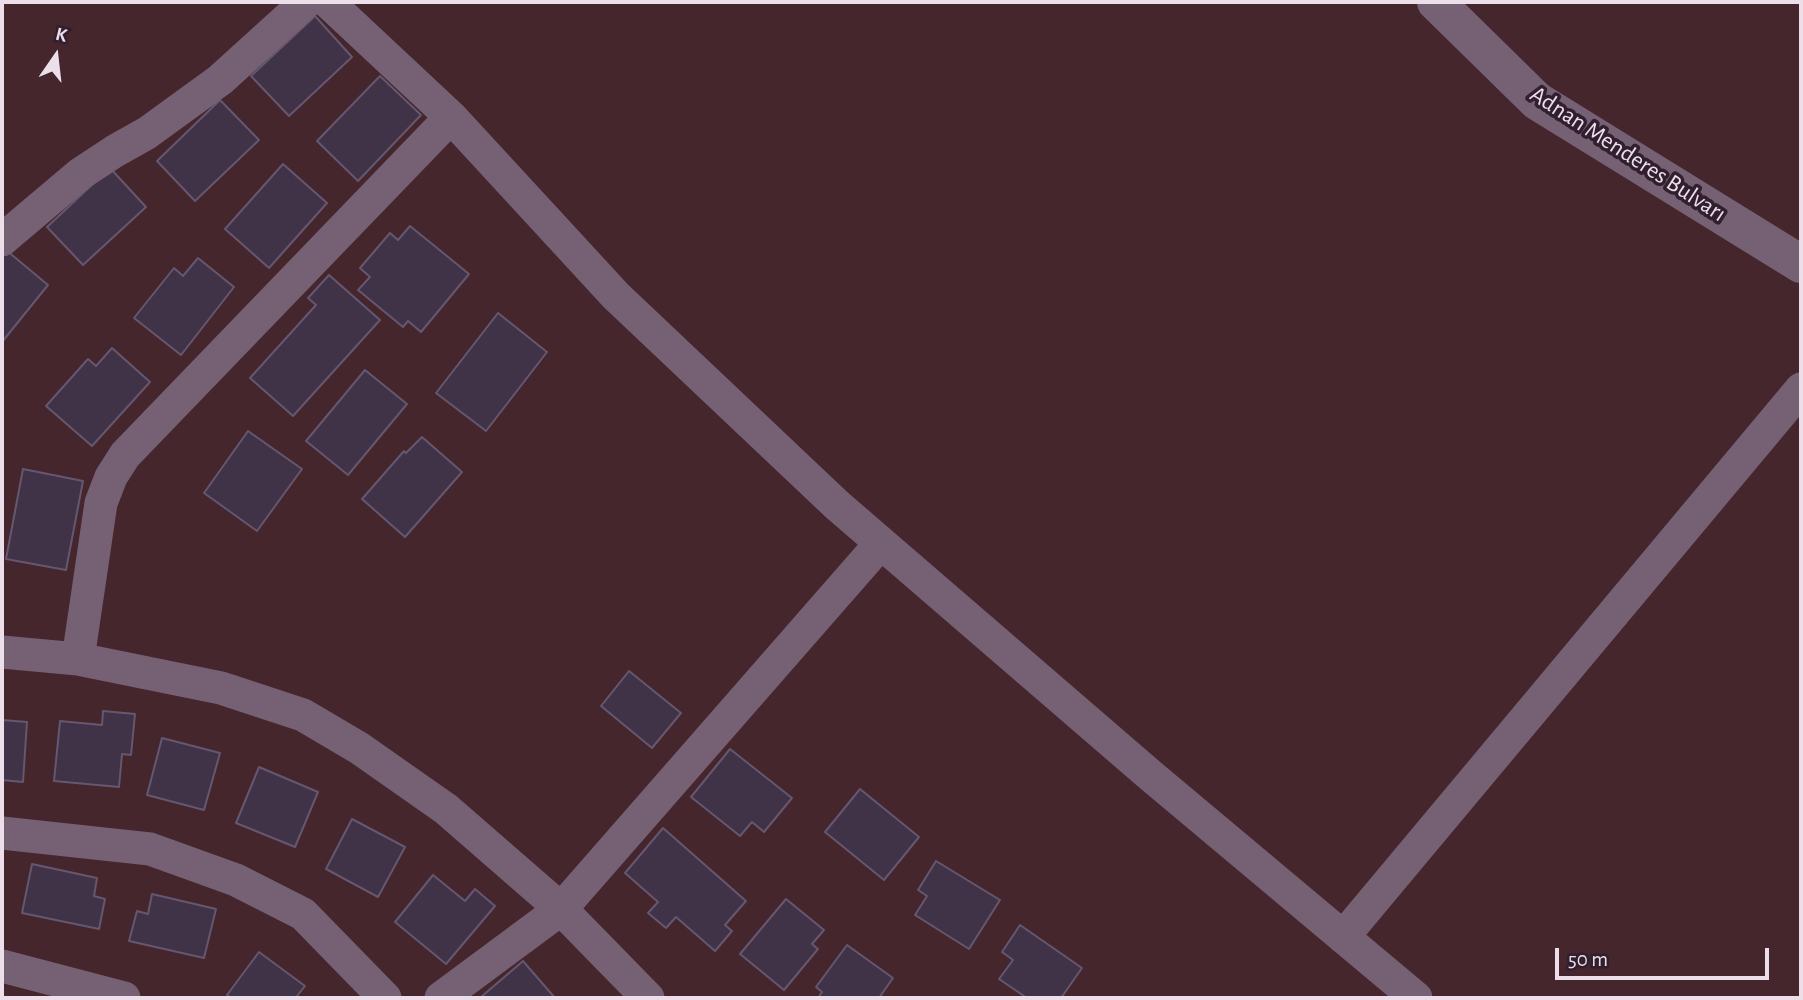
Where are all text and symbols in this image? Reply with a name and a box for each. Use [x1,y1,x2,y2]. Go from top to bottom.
north arrow [21,21,91,91]
text: K [54,25,69,46]
street label: Adnan Menderes Bulvarı [1525,80,1731,228]
scale bar [1558,934,1772,978]
text: 50 m [1568,949,1608,970]

